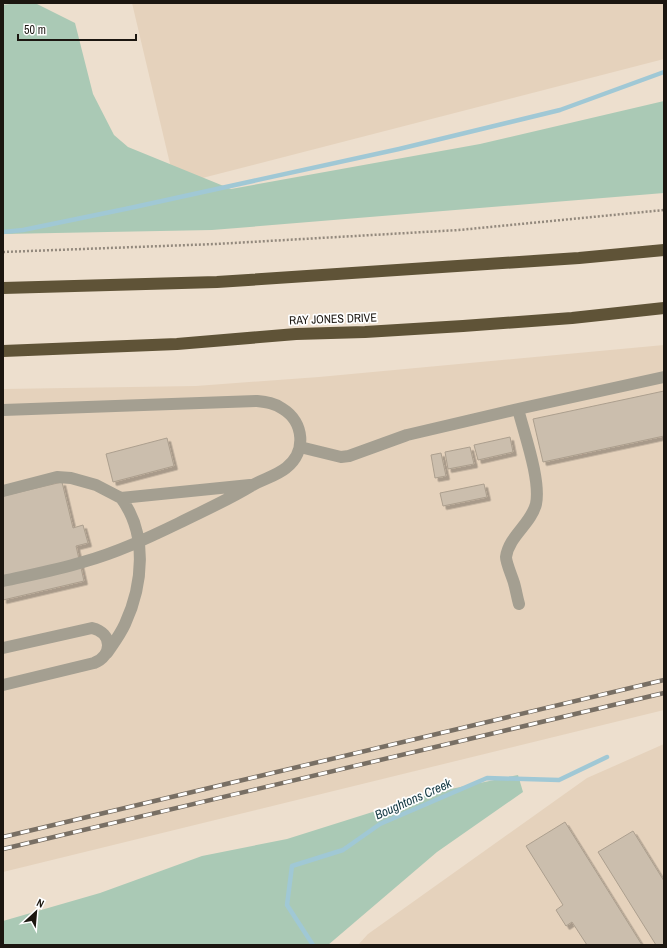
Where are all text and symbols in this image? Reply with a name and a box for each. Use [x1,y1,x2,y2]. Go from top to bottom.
scale bar [18,16,136,42]
text: 50 m [24,22,46,38]
street label: RAY JONES DRIVE [289,309,377,329]
water label: Boughtons Creek [372,774,455,824]
north arrow [16,892,56,932]
text: N [34,895,46,911]

